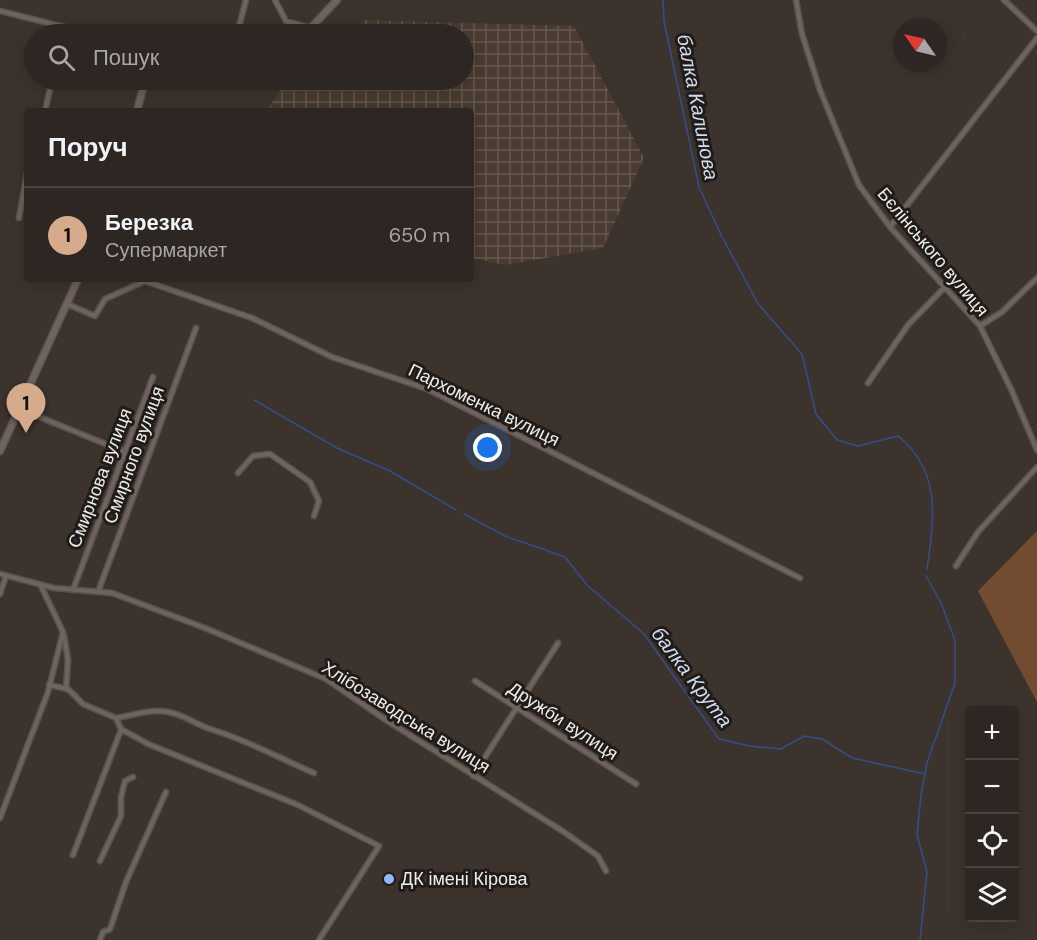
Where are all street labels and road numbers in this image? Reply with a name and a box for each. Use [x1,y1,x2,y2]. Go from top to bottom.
street label: Бєлінського вулиця [872,183,994,321]
street label: Пархоменка вулиця [404,358,564,452]
street label: Смирного вулиця [98,383,170,527]
street label: Смирнова вулиця [62,405,138,551]
street label: Хлібозаводська вулиця [317,655,495,779]
street label: Дружби вулиця [503,676,623,766]

